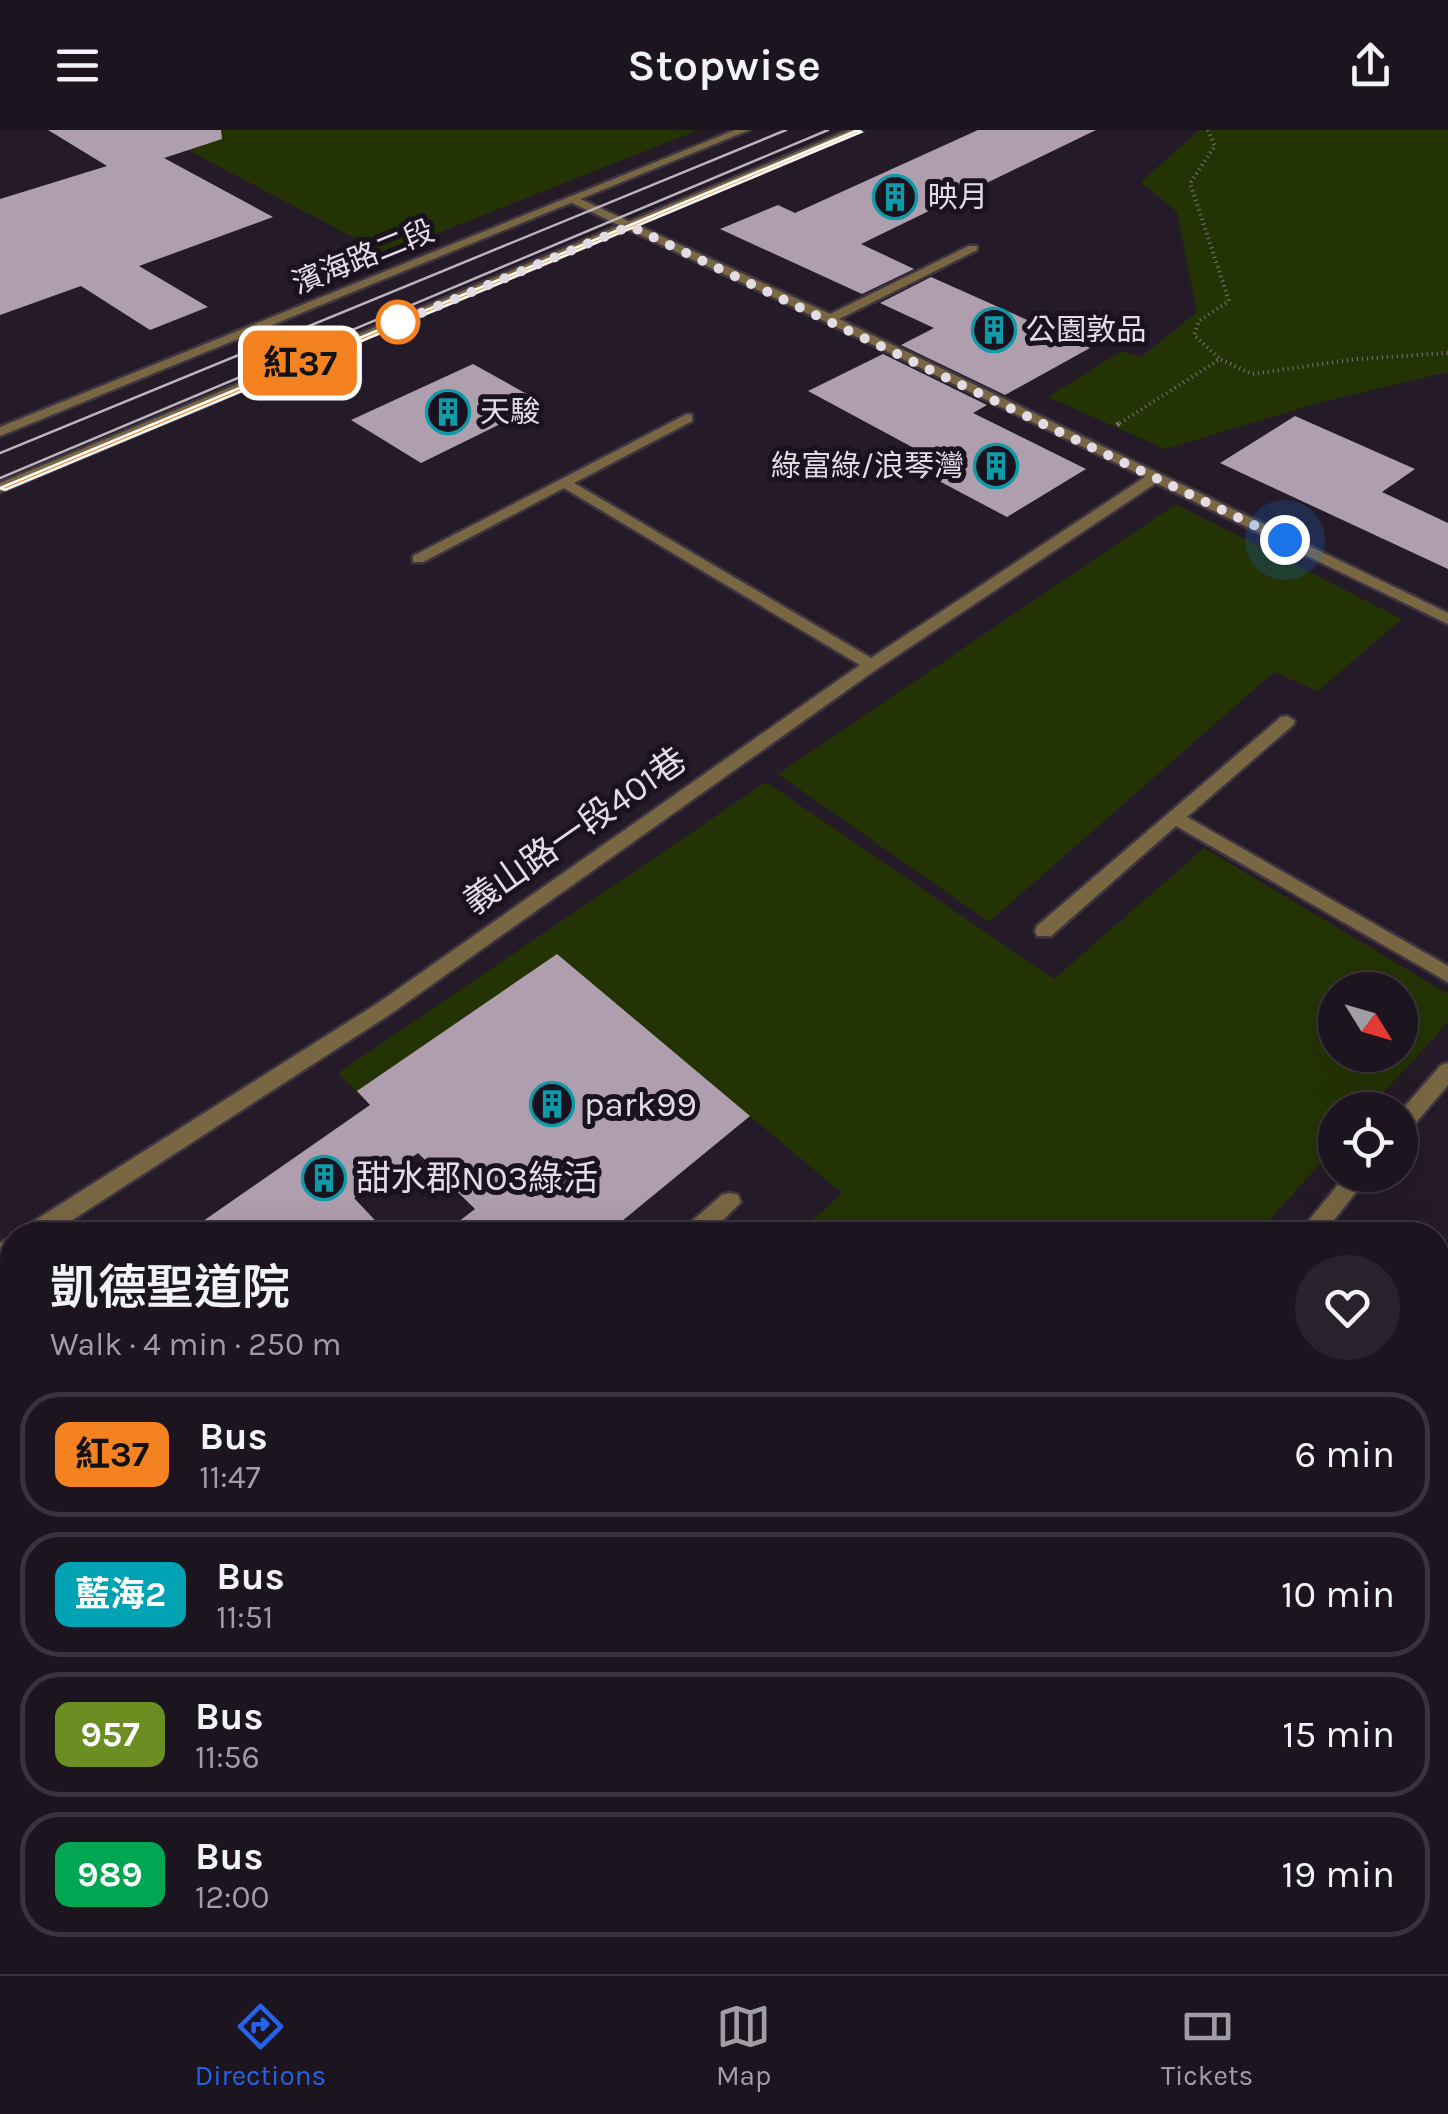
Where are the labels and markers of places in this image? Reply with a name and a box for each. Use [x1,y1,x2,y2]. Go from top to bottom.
building icon: 映月 [872,174,918,220]
place label: 映月 [928,179,988,215]
unlabelled marker [377,301,419,343]
building icon: 公園敦品 [971,307,1017,353]
place label: 公園敦品 [1026,312,1146,348]
building icon: 天駿 [425,389,471,435]
place label: 天駿 [480,394,540,430]
building icon: 綠富綠/浪琴灣 [973,443,1019,489]
place label: 綠富綠/浪琴灣 [771,448,964,484]
building icon: park99 [529,1081,575,1127]
place label: park99 [584,1084,697,1125]
building icon: 甜水郡NO3綠活 [301,1155,347,1201]
place label: 甜水郡NO3綠活 [356,1158,598,1199]

